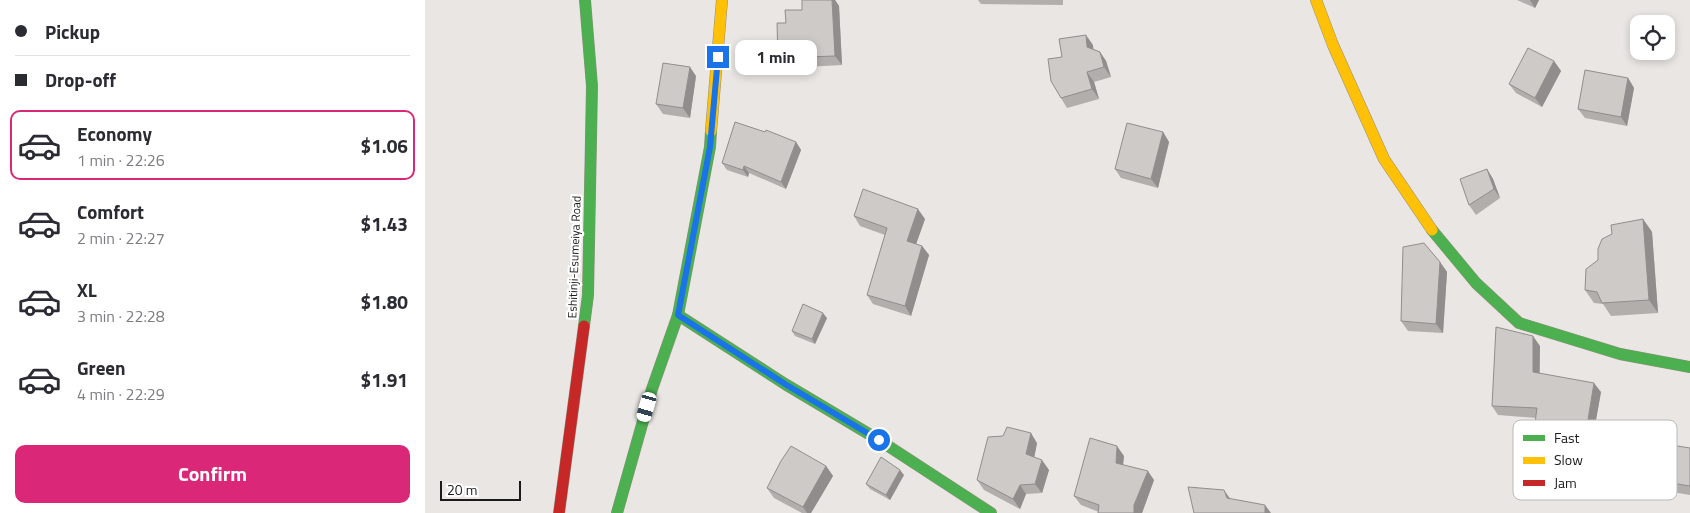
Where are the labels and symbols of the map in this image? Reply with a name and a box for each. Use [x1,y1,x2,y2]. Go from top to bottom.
callout: 1 min [735,40,818,74]
route end [707,46,729,68]
street label: Eshitinji-Esumeiya Road [562,195,586,319]
car [635,391,658,423]
legend [1513,420,1677,500]
text: Fast [1554,427,1579,448]
route start [868,429,890,451]
text: Slow [1554,449,1583,470]
text: Jam [1554,472,1577,493]
scale bar [440,478,521,501]

